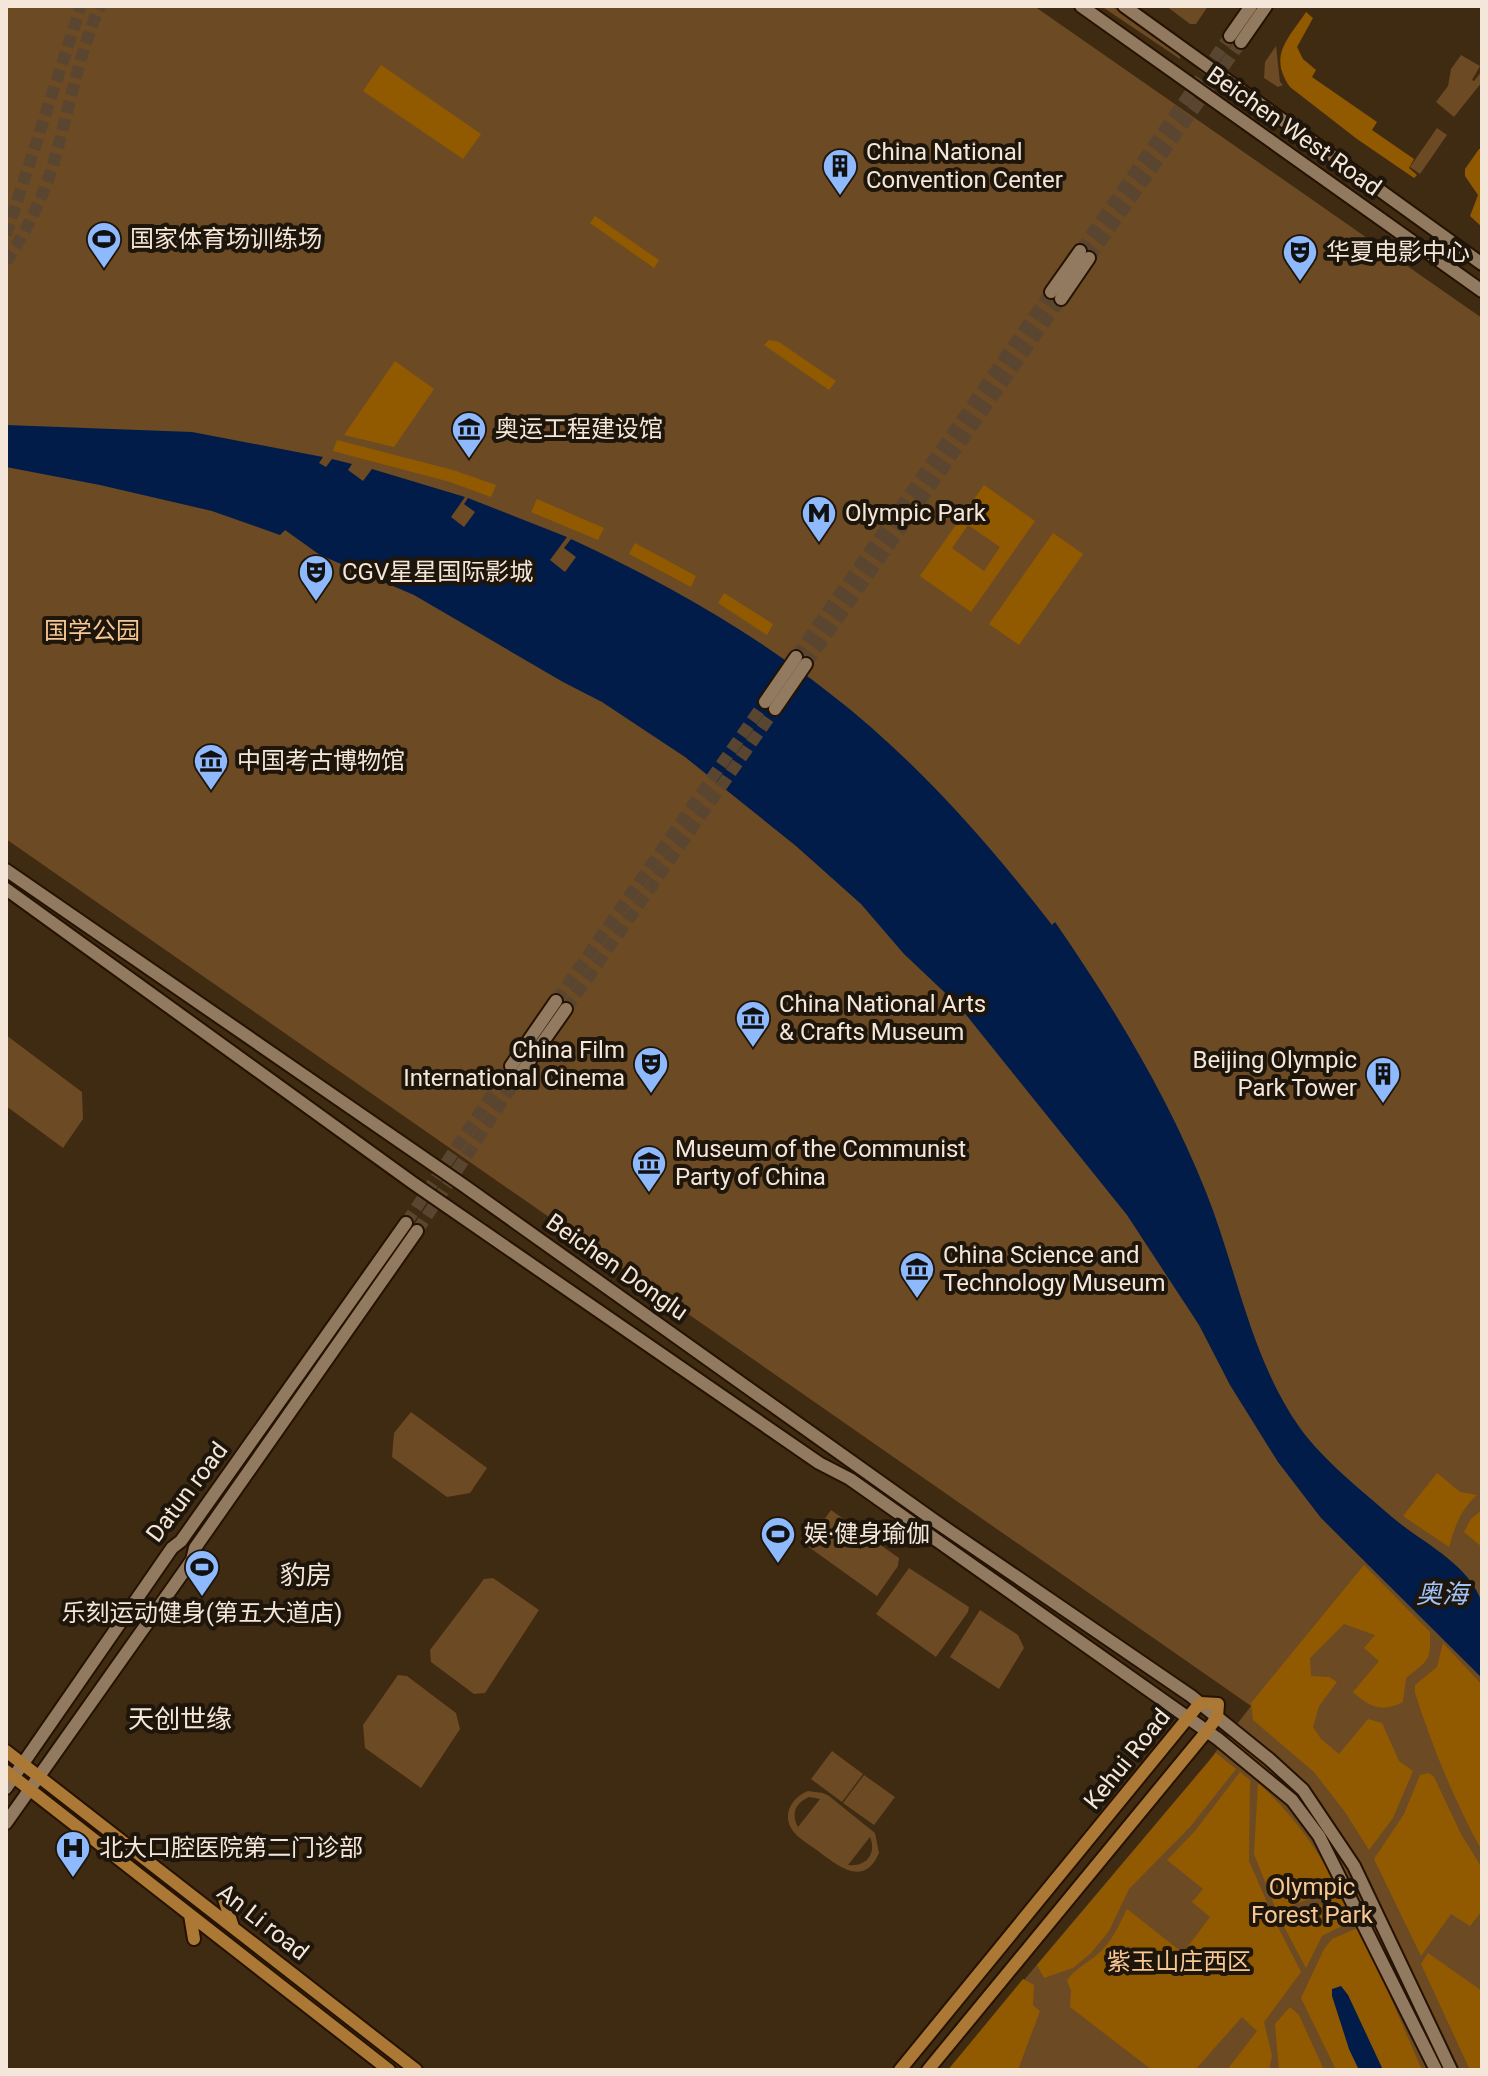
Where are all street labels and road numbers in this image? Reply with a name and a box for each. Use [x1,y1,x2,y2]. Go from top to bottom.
street label: Beichen West Road [1202,60,1386,202]
street label: Beichen Donglu [541,1208,693,1326]
street label: Datun road [141,1437,233,1547]
street label: Kehui Road [1078,1703,1176,1815]
street label: An Li road [212,1878,314,1966]

